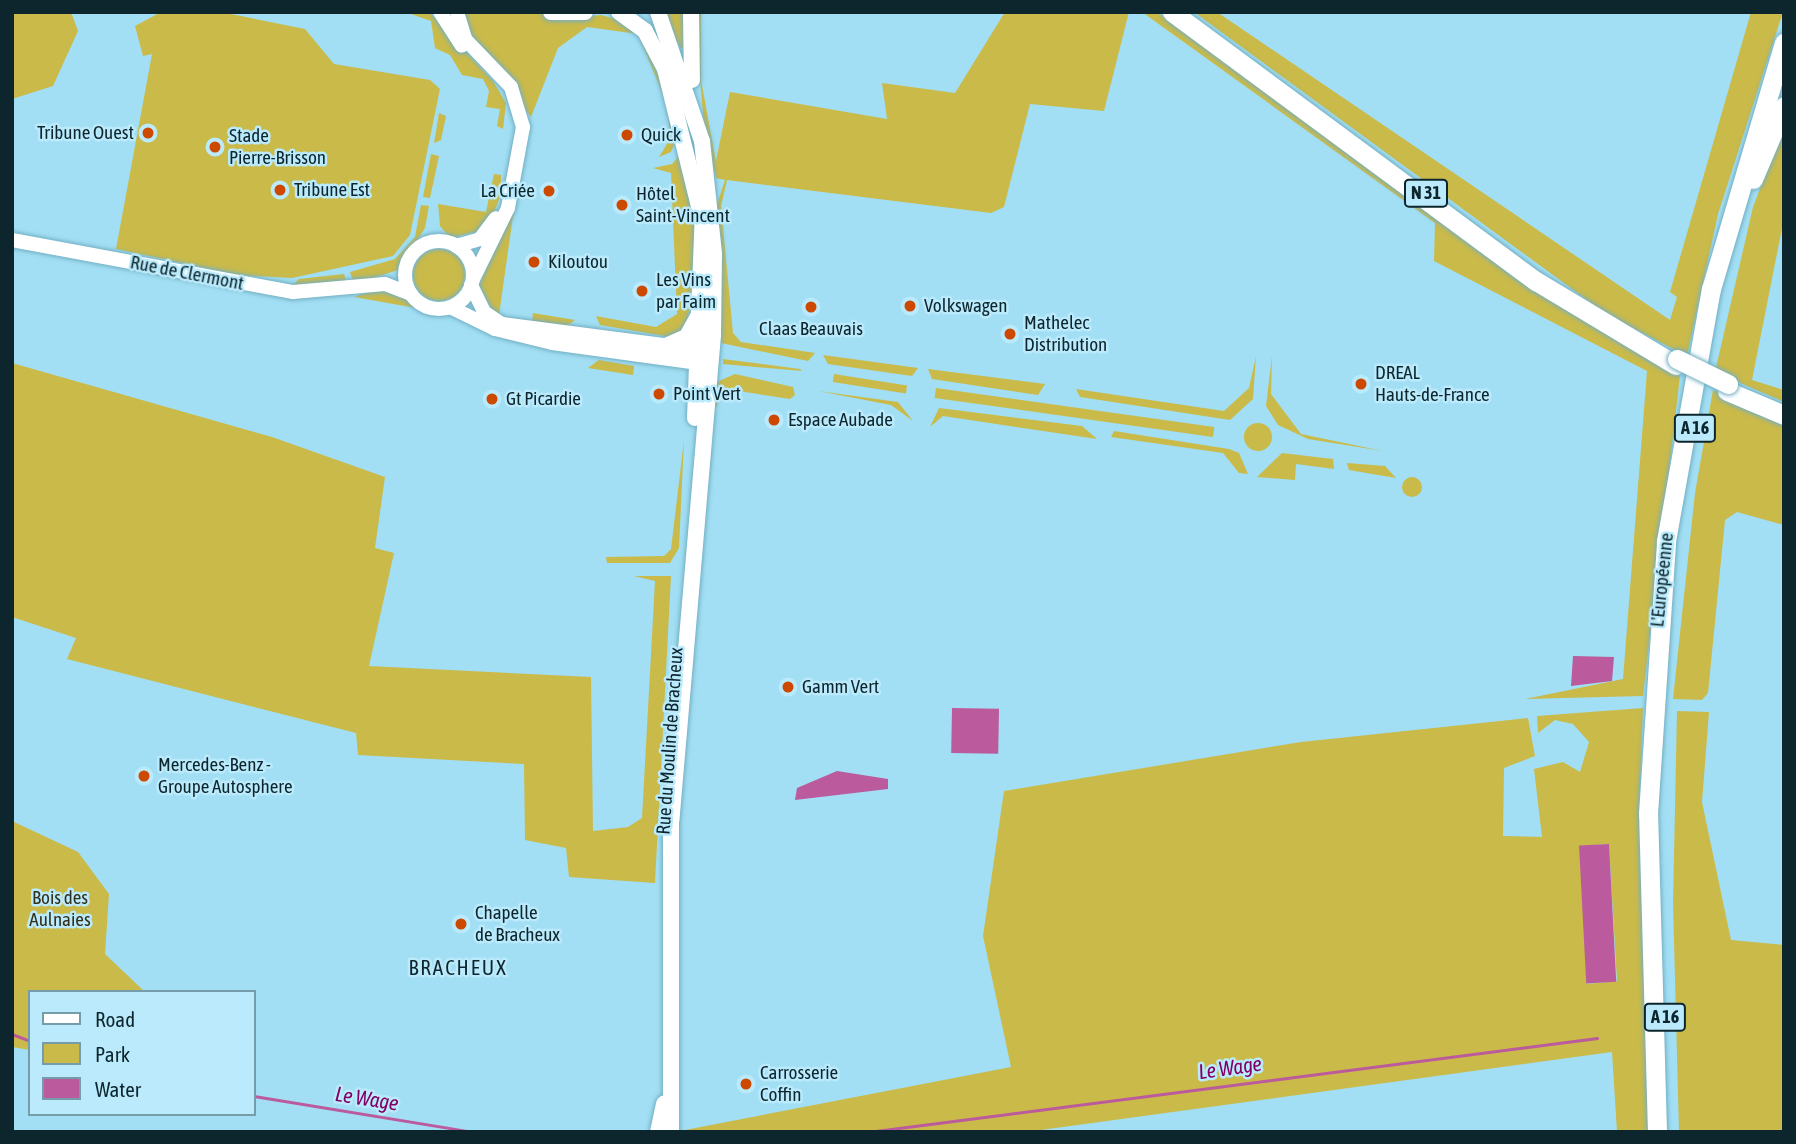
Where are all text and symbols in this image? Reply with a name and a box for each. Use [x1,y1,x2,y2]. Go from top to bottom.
place label: Tribune Ouest [37,122,134,144]
place label: Quick [641,124,681,146]
marker: Tribune Ouest [140,125,156,141]
place label: Stade Pierre-Brisson [229,125,326,169]
marker: Quick [619,127,635,143]
marker: Stade Pierre-Brisson [207,139,223,155]
road number: N 31 [1403,178,1449,208]
place label: Tribune Est [294,179,370,201]
place label: La Criée [481,180,535,202]
marker: Tribune Est [272,182,288,198]
marker: La Criée [541,183,557,199]
place label: Hôtel Saint-Vincent [636,183,730,227]
marker: Hôtel Saint-Vincent [614,197,630,213]
street label: Rue de Clermont [128,251,246,295]
place label: Kiloutou [548,251,608,273]
marker: Kiloutou [526,254,542,270]
place label: Les Vins par Faim [656,269,716,313]
marker: Les Vins par Faim [634,283,650,299]
place label: Volkswagen [924,295,1007,317]
marker: Volkswagen [902,298,918,314]
marker: Claas Beauvais [803,299,819,315]
place label: Mathelec Distribution [1024,312,1107,356]
place label: Claas Beauvais [759,318,863,340]
marker: Mathelec Distribution [1002,326,1018,342]
place label: DREAL Hauts-de-France [1375,362,1490,406]
marker: DREAL Hauts-de-France [1353,376,1369,392]
place label: Point Vert [673,383,741,405]
marker: Point Vert [651,386,667,402]
place label: Gt Picardie [506,388,581,410]
marker: Gt Picardie [484,391,500,407]
place label: Espace Aubade [788,409,893,431]
marker: Espace Aubade [766,412,782,428]
road number: A 16 [1672,414,1718,442]
street label: L'Européenne [1646,532,1678,628]
street label: Rue du Moulin de Bracheux [652,647,688,835]
place label: Gamm Vert [802,676,879,698]
marker: Gamm Vert [780,679,796,695]
place label: Mercedes-Benz - Groupe Autosphere [158,754,293,798]
marker: Mercedes-Benz - Groupe Autosphere [136,768,152,784]
park label: Bois des Aulnaies [29,887,91,931]
place label: Chapelle de Bracheux [475,902,560,946]
marker: Chapelle de Bracheux [453,916,469,932]
district label: BRACHEUX [409,954,507,980]
legend [28,990,256,1116]
road number: A 16 [1642,1002,1688,1032]
text: Road [95,1007,135,1031]
text: Park [95,1042,130,1066]
water label: Le Wage [1197,1050,1263,1084]
place label: Carrosserie Coffin [760,1062,838,1106]
marker: Carrosserie Coffin [738,1076,754,1092]
text: Water [95,1077,141,1101]
water label: Le Wage [333,1081,401,1115]

